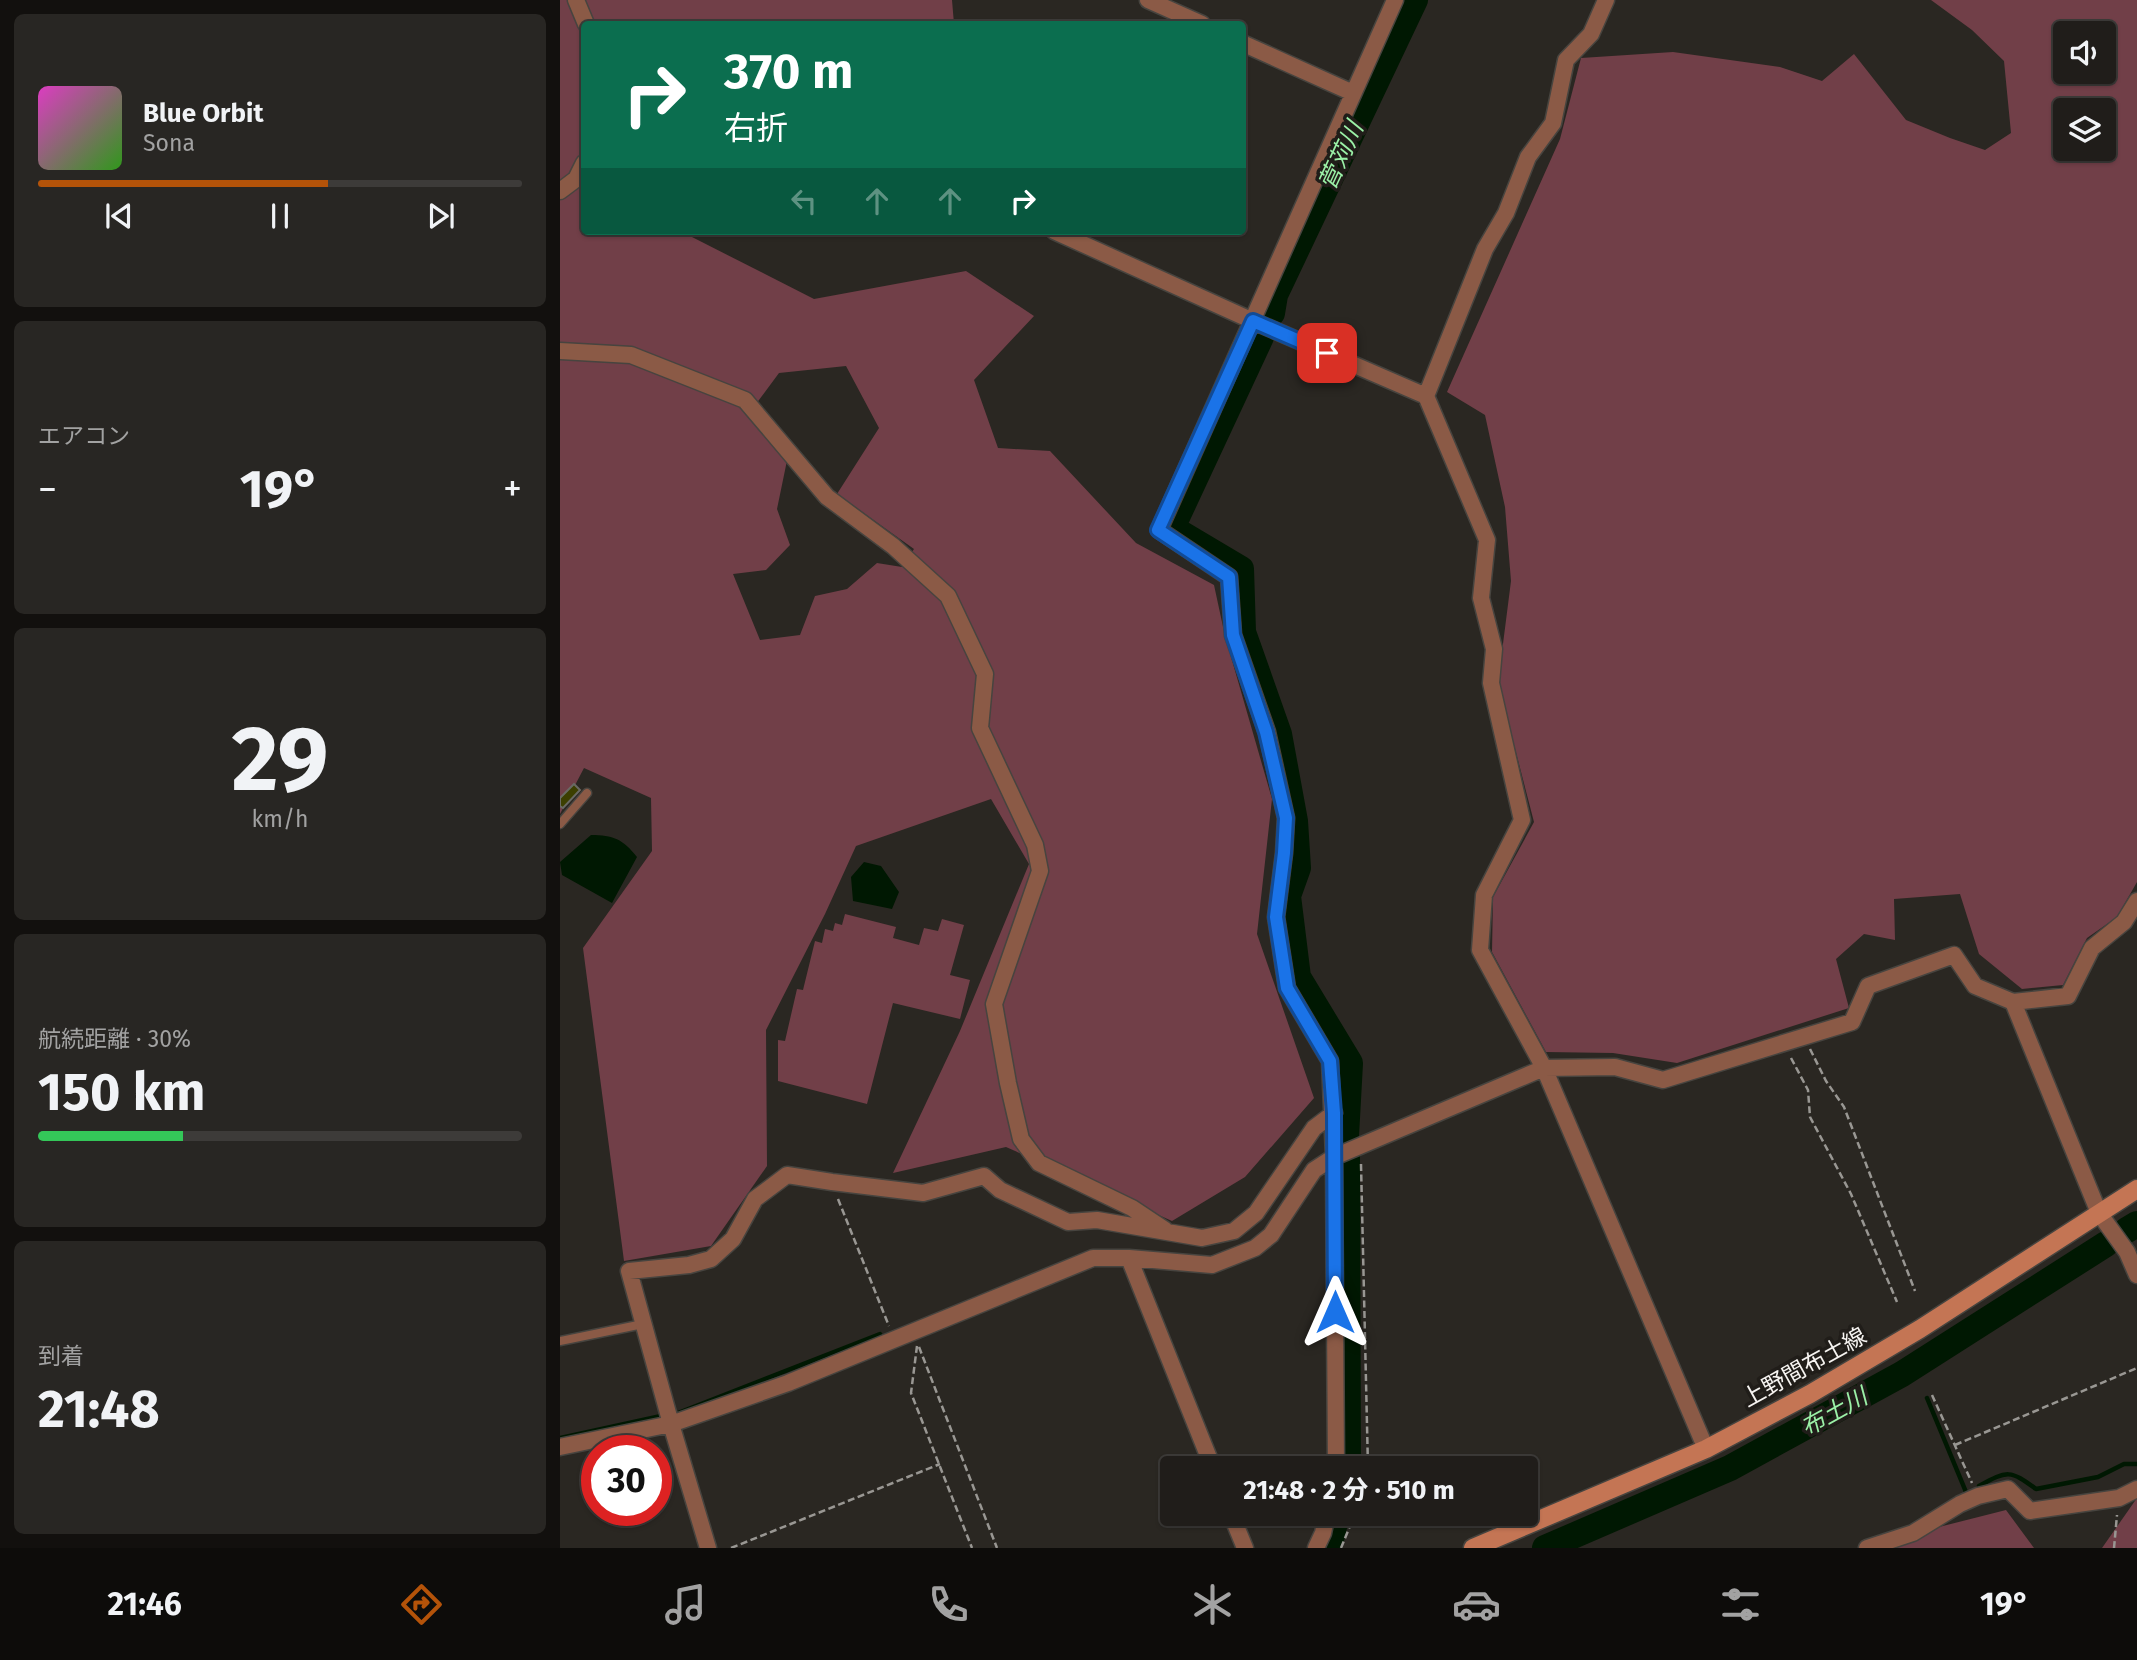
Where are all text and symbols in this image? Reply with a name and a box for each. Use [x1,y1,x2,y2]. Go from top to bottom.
map controls [2053,21,2116,161]
button: sound [2053,21,2116,84]
text: 370 m [724,42,853,101]
icon: right [609,49,700,140]
text: Blue Orbit [143,98,263,129]
button: layers [2053,98,2116,161]
text: 右折 [724,109,788,147]
water label: 菅苅川 [1313,115,1370,195]
text: Sona [143,129,195,157]
icon: left [785,182,823,220]
icon: ahead [858,182,896,220]
icon: ahead [931,182,969,220]
icon: right [1004,182,1042,220]
icon: previous [100,197,138,235]
icon: pause [261,197,299,235]
icon: next [422,197,460,235]
pin [1297,323,1357,383]
icon: arrive [1308,334,1346,372]
text: エアコン [38,422,130,450]
text: 19° [240,458,320,521]
text: − [38,466,57,512]
text: + [503,466,522,512]
text: 29 [231,705,329,814]
text: km/h [252,805,308,833]
text: 航続距離 · 30% [38,1025,191,1053]
text: 150 km [38,1061,205,1124]
position arrow [1298,1275,1372,1349]
street label: 上野間布土線 [1737,1321,1871,1413]
text: 到着 [38,1342,84,1370]
text: 21:48 [38,1378,160,1441]
water label: 布土川 [1796,1381,1875,1442]
speed limit sign: 30 [581,1435,672,1526]
text: 21:48 · 2 分 · 510 m [1243,1475,1455,1506]
icon: directions [397,1580,446,1629]
icon: music [661,1580,710,1629]
icon: phone [924,1580,973,1629]
icon: climate [1188,1580,1237,1629]
icon: car [1452,1580,1501,1629]
icon: filters [1716,1580,1765,1629]
text: 21:46 [107,1585,182,1623]
text: 19° [1980,1585,2029,1623]

